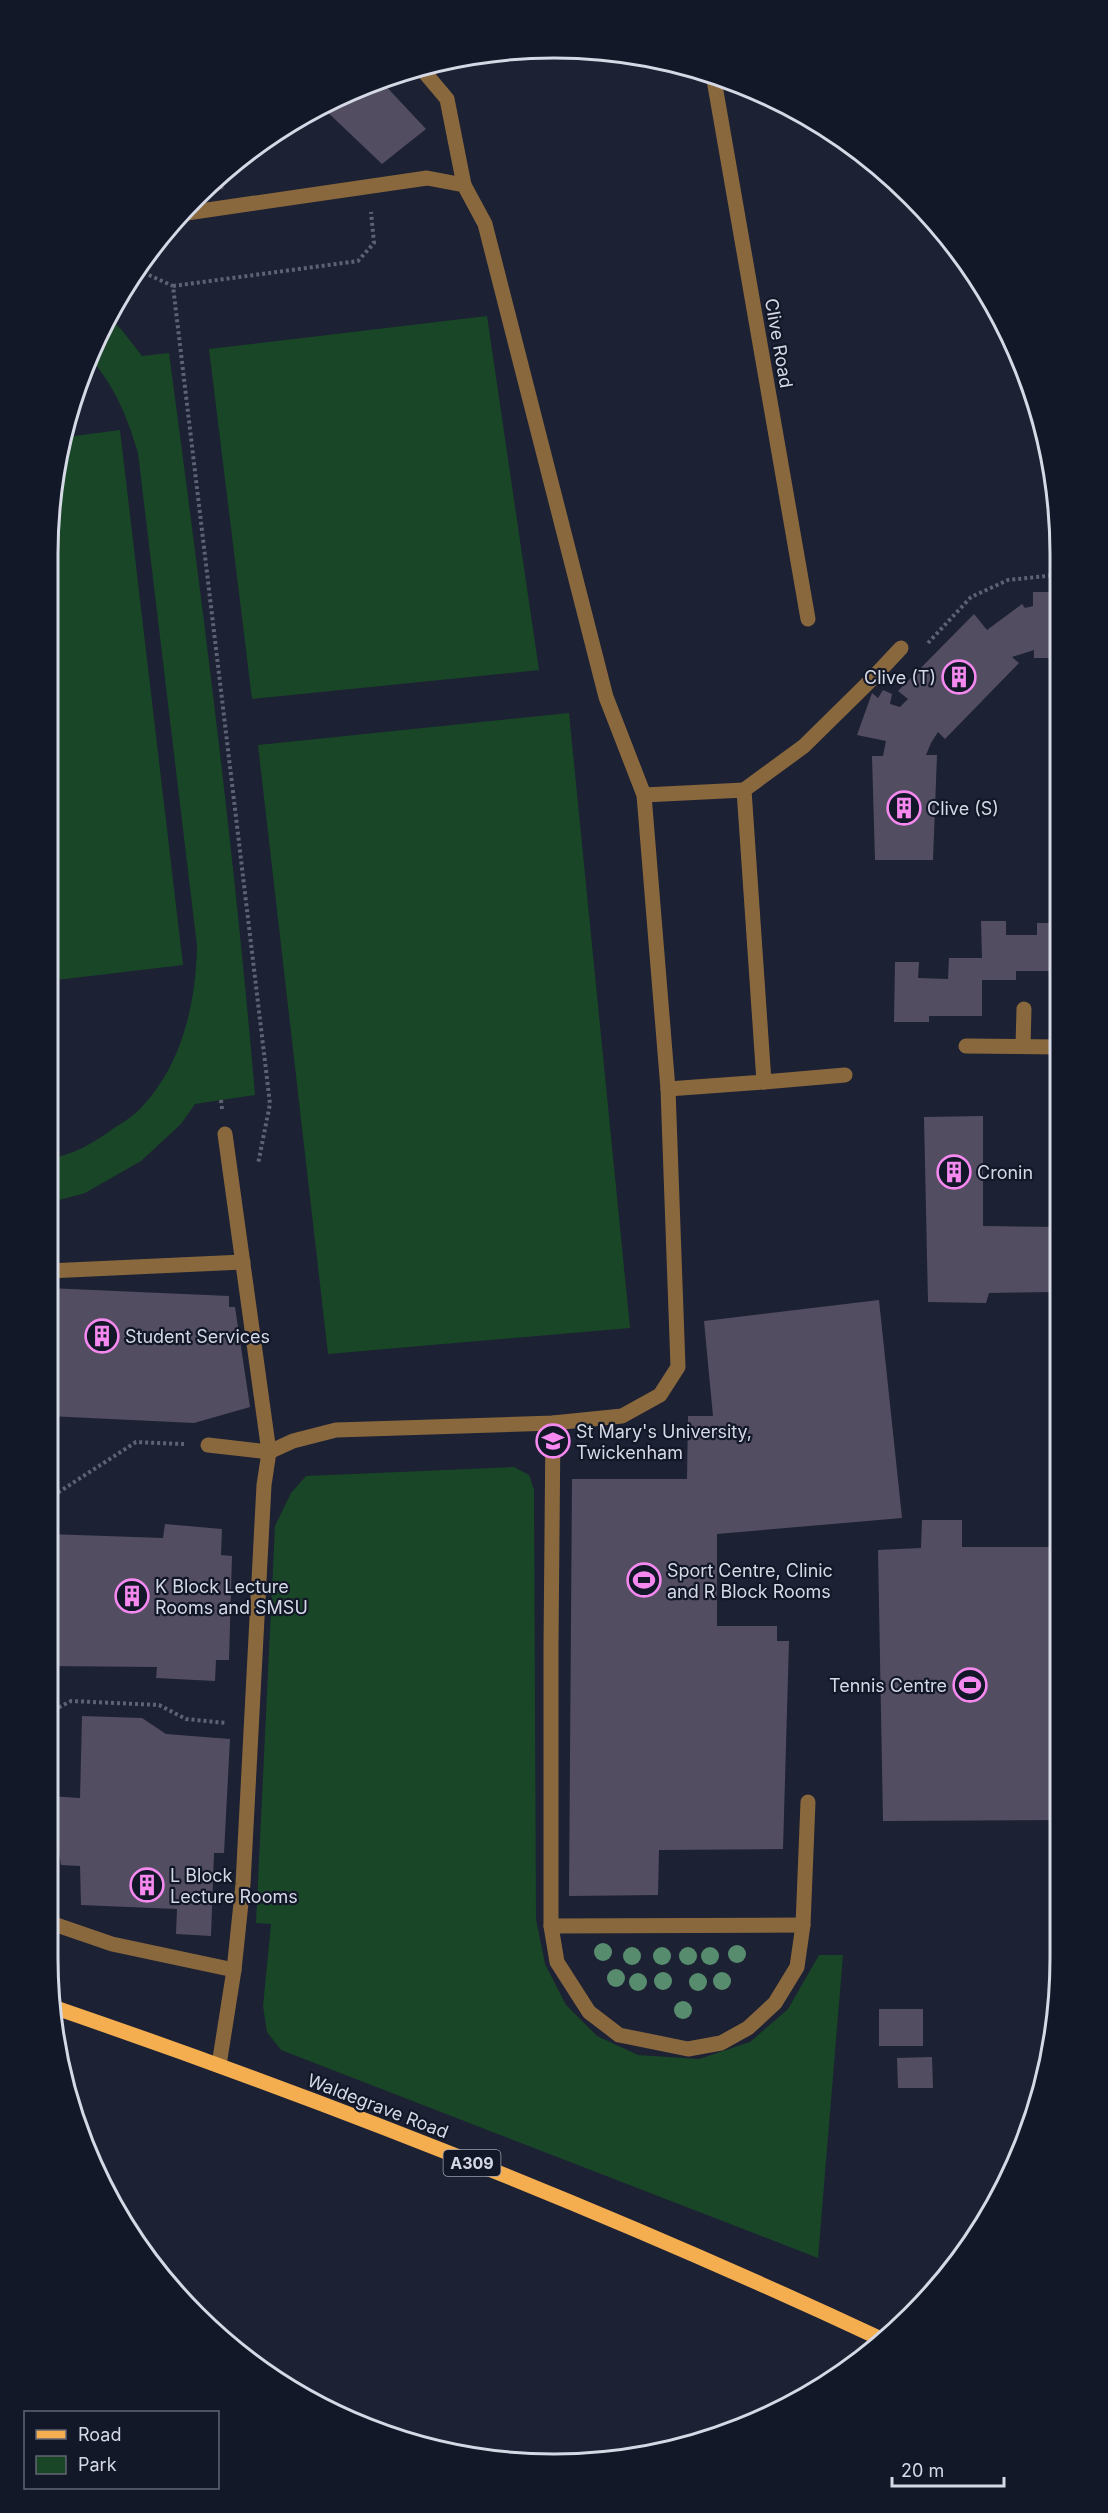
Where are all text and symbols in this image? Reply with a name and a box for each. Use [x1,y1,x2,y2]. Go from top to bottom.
street label: Clive Road [761,297,797,389]
building icon: Clive (T) [941,659,977,695]
place label: Clive (T) [864,667,936,688]
building icon: Clive (S) [886,790,922,826]
place label: Clive (S) [927,798,999,819]
building icon: Cronin [936,1154,972,1190]
place label: Cronin [977,1162,1033,1183]
building icon: Student Services [84,1318,120,1354]
place label: Student Services [125,1326,270,1347]
place label: St Mary's University, Twickenham [576,1421,752,1463]
school or university icon: St Mary's University, Twickenham [535,1423,571,1459]
place label: Sport Centre, Clinic and R Block Rooms [667,1560,833,1602]
sports icon: Sport Centre, Clinic and R Block Rooms [626,1562,662,1598]
place label: K Block Lecture Rooms and SMSU [155,1576,308,1618]
building icon: K Block Lecture Rooms and SMSU [114,1578,150,1614]
sports icon: Tennis Centre [952,1667,988,1703]
place label: Tennis Centre [829,1675,947,1696]
place label: L Block Lecture Rooms [170,1865,298,1907]
building icon: L Block Lecture Rooms [129,1867,165,1903]
street label: Waldegrave Road [305,2069,451,2143]
road number: A309 [444,2150,500,2176]
legend [24,2411,219,2489]
text: Road [78,2424,121,2445]
scale bar [892,2450,1004,2488]
text: Park [78,2454,117,2475]
text: 20 m [901,2460,944,2481]

